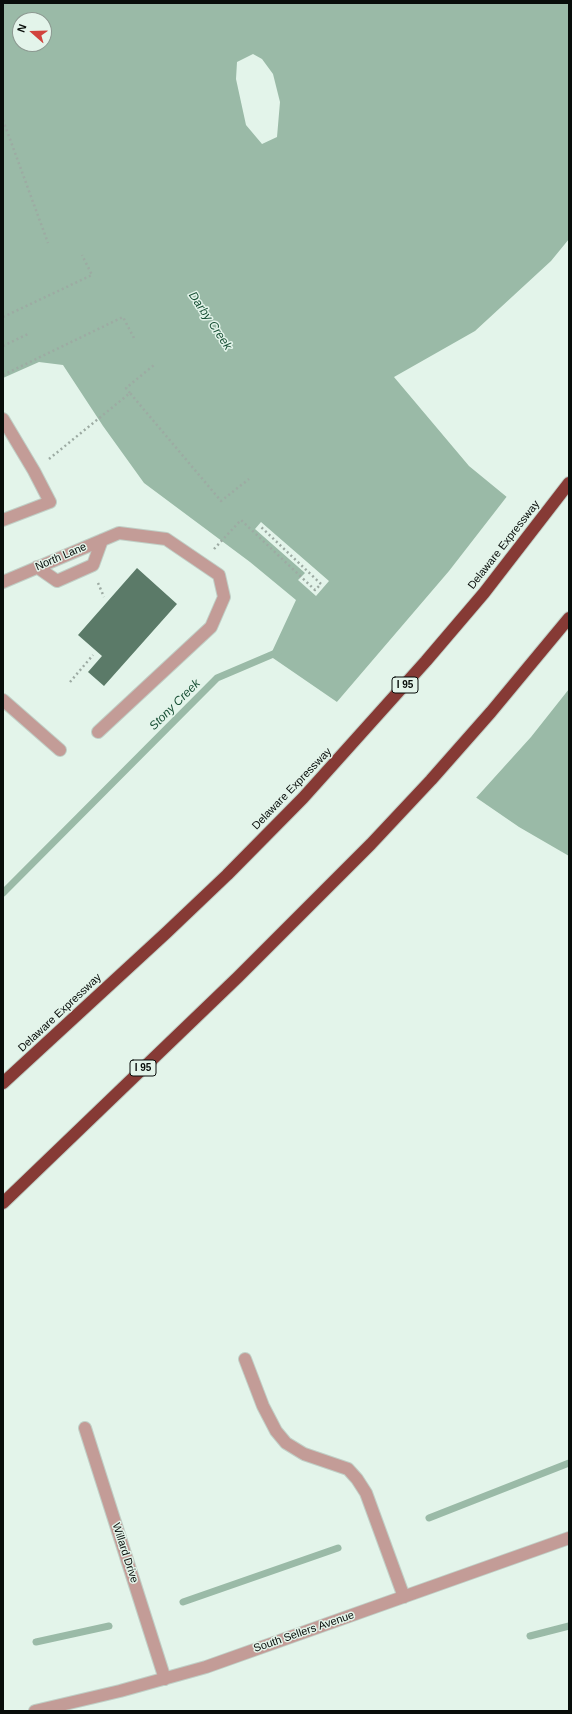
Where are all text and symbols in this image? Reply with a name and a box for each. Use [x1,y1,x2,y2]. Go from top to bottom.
north arrow [12,12,52,52]
text: N [15,22,29,34]
water label: Darby Creek [185,289,235,353]
street label: Delaware Expressway [465,498,543,592]
street label: North Lane [33,540,89,574]
water label: Stony Creek [147,677,203,733]
road number: I 95 [392,677,418,693]
street label: Delaware Expressway [249,745,335,833]
street label: Delaware Expressway [16,971,104,1055]
road number: I 95 [130,1060,156,1076]
street label: Willard Drive [109,1521,141,1585]
street label: South Sellers Avenue [252,1609,356,1655]

